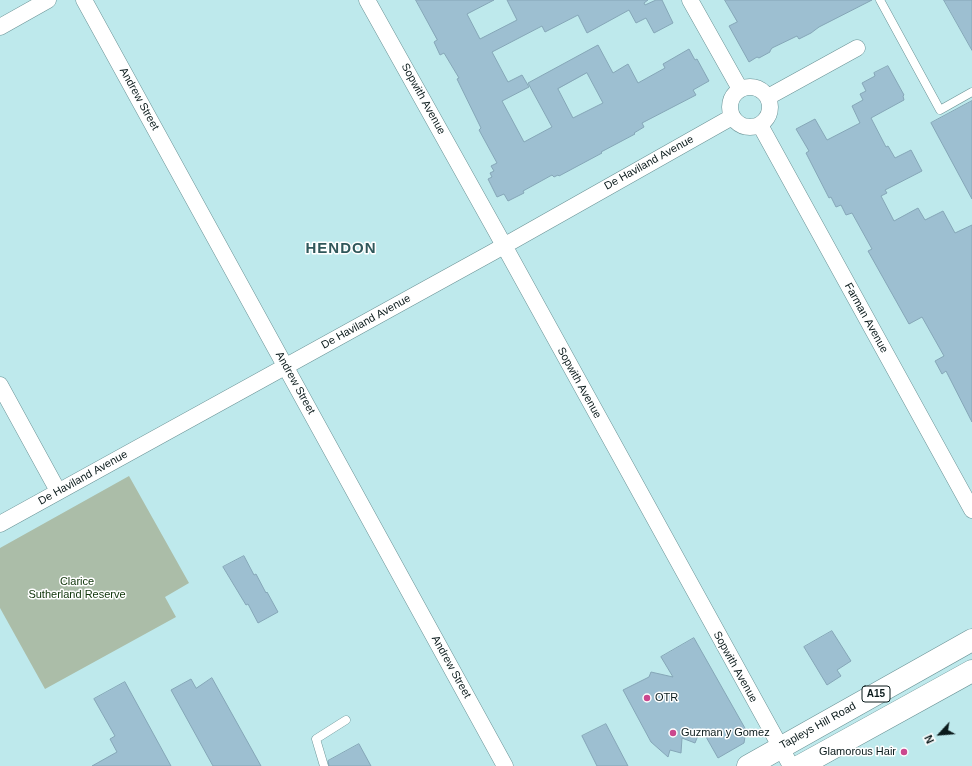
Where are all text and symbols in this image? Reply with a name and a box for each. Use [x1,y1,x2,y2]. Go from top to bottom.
street label: Sopwith Avenue [398,61,448,137]
street label: Andrew Street [116,65,162,133]
street label: De Haviland Avenue [602,133,696,193]
district label: HENDON [305,240,377,258]
street label: Farman Avenue [841,281,891,355]
street label: De Haviland Avenue [319,292,413,352]
street label: Sopwith Avenue [554,345,604,421]
street label: Andrew Street [272,349,318,417]
street label: De Haviland Avenue [36,448,130,508]
park label: Clarice Sutherland Reserve [28,575,126,601]
street label: Sopwith Avenue [710,629,760,705]
street label: Andrew Street [428,633,474,701]
road number: A15 [862,686,890,702]
place label: OTR [655,691,678,705]
marker: OTR [642,693,652,703]
street label: Tapleys Hill Road [778,700,858,752]
north arrow [920,714,960,754]
place label: Guzman y Gomez [681,726,770,740]
marker: Guzman y Gomez [668,728,678,738]
text: N [922,733,936,745]
place label: Glamorous Hair [819,745,896,759]
marker: Glamorous Hair [899,747,909,757]

